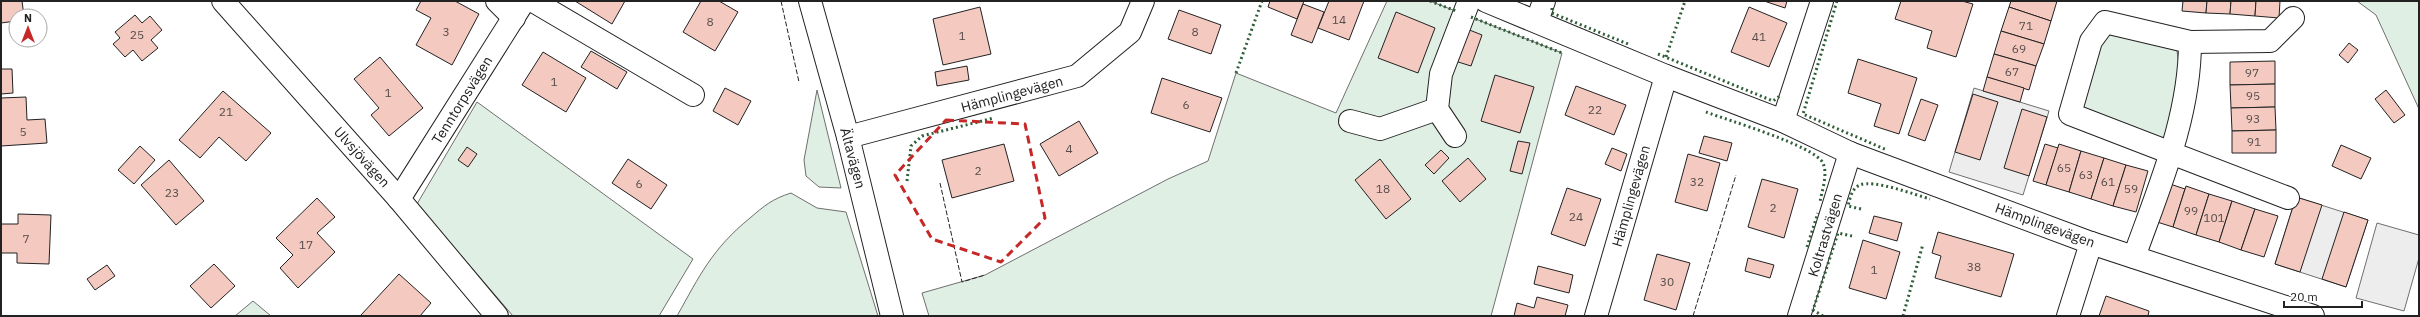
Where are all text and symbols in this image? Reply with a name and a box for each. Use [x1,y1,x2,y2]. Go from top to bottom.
north arrow [8,8,48,48]
text: N [24,11,32,25]
house number: 14 [1332,12,1346,27]
house number: 8 [706,14,714,29]
house number: 71 [2019,18,2033,33]
house number: 3 [442,24,450,39]
house number: 8 [1191,24,1199,39]
house number: 25 [130,27,144,42]
house number: 1 [958,28,966,43]
house number: 41 [1752,29,1766,44]
house number: 69 [2012,41,2026,56]
street label: Tenntorpsvägen [428,53,496,147]
house number: 67 [2005,64,2019,79]
house number: 97 [2245,65,2259,80]
street label: Hämplingevägen [959,72,1065,116]
house number: 1 [550,74,558,89]
house number: 1 [384,85,392,100]
house number: 95 [2246,88,2260,103]
house number: 6 [1182,97,1190,112]
house number: 22 [1588,102,1602,117]
house number: 21 [219,104,233,119]
house number: 93 [2246,111,2260,126]
street label: Ulvsjövägen [330,123,394,191]
house number: 5 [19,124,27,139]
street label: Ältavägen [836,126,870,190]
house number: 91 [2247,134,2261,149]
house number: 4 [1065,141,1073,156]
street label: Hämplingevägen [1608,143,1654,249]
house number: 65 [2057,160,2071,175]
house number: 2 [974,163,982,178]
house number: 63 [2079,167,2093,182]
house number: 32 [1690,174,1704,189]
house number: 61 [2101,174,2115,189]
house number: 6 [635,176,643,191]
house number: 18 [1376,181,1390,196]
house number: 59 [2124,181,2138,196]
house number: 23 [165,185,179,200]
street label: Koltrastvägen [1804,191,1846,279]
street label: Hämplingevägen [1993,199,2097,251]
house number: 2 [1769,200,1777,215]
house number: 99 [2184,203,2198,218]
house number: 24 [1569,209,1583,224]
house number: 101 [2203,210,2225,225]
house number: 7 [22,231,30,246]
house number: 17 [299,237,313,252]
house number: 38 [1967,259,1981,274]
house number: 1 [1870,262,1878,277]
house number: 30 [1660,274,1674,289]
scale bar [2284,283,2362,309]
text: 20 m [2290,289,2318,304]

